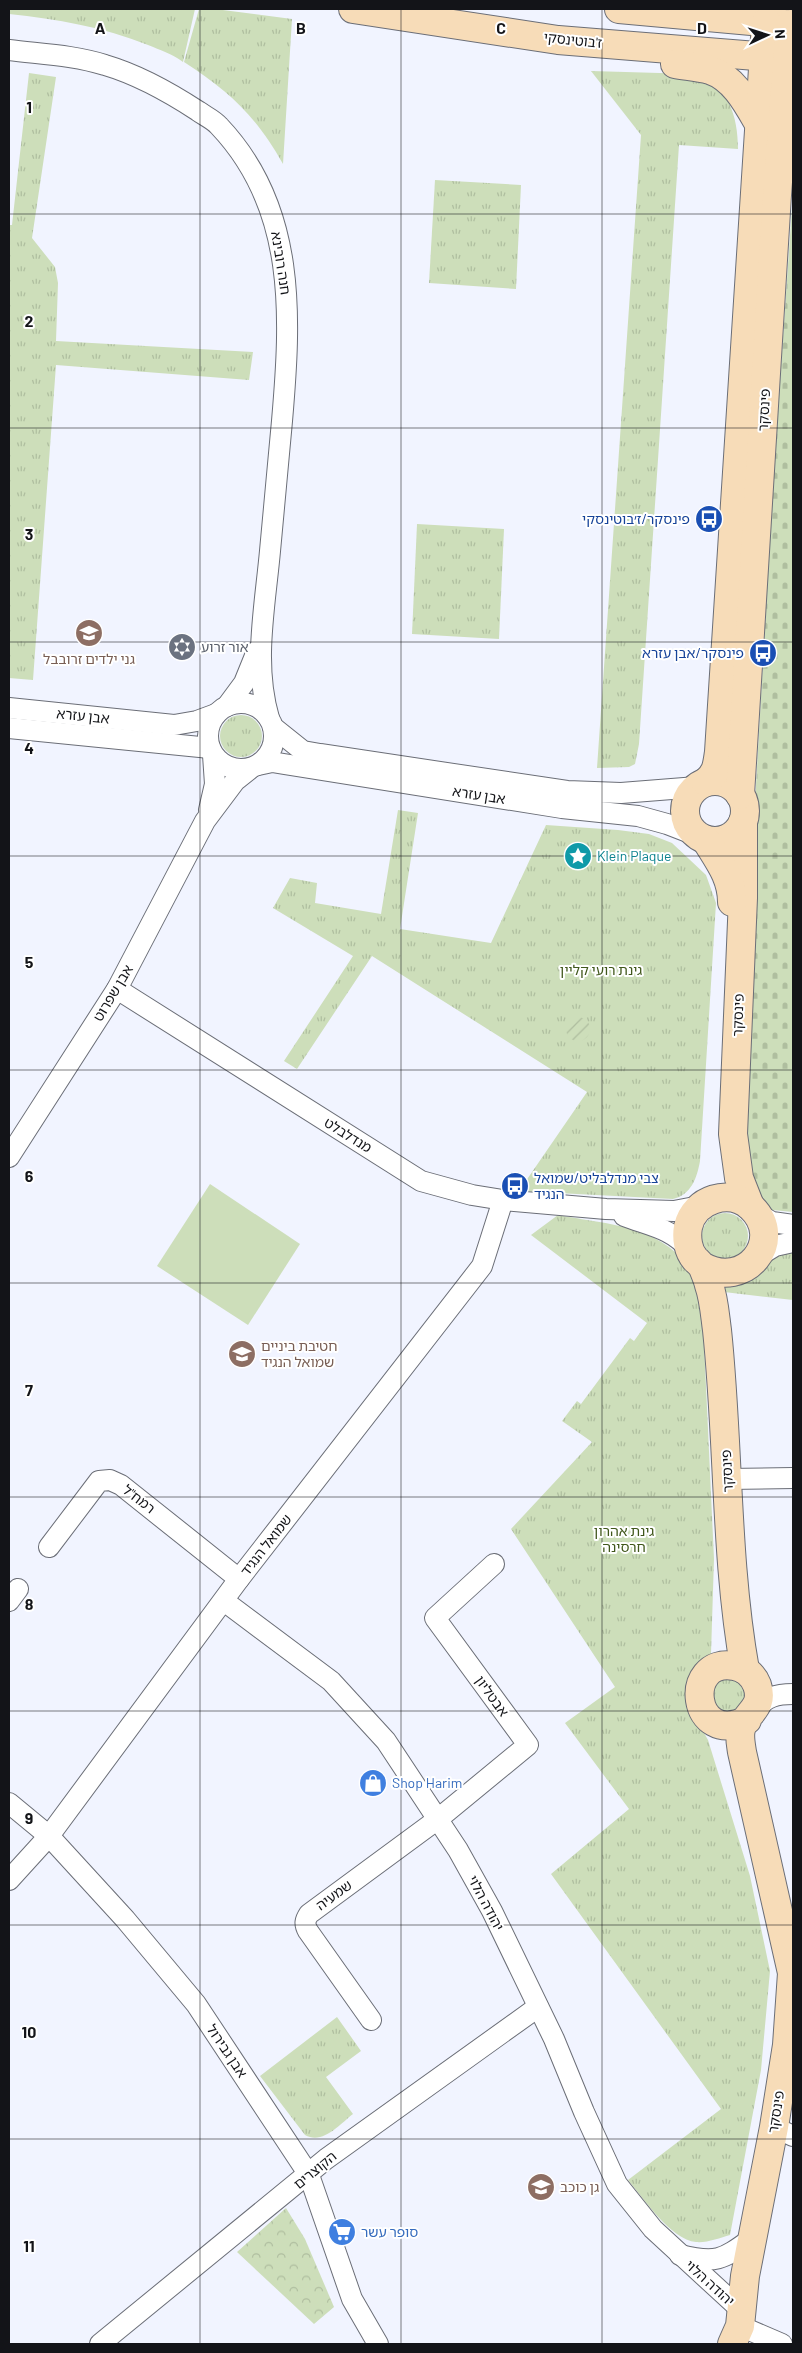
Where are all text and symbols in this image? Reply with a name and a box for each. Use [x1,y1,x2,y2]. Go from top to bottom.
north arrow [742,10,792,60]
text: A [95,18,106,37]
text: B [296,18,306,37]
text: C [496,18,506,37]
text: D [697,18,707,37]
street label: ז'בוטינסקי [543,28,603,51]
text: N [772,29,789,39]
text: 1 [26,97,32,116]
street label: חנה רובינא [268,230,295,296]
text: 2 [25,311,34,330]
street label: פינסקר [754,388,773,432]
bus stop icon: פינסקר/ז׳בוטינסקי [694,504,724,534]
place label: פינסקר/ז׳בוטינסקי [582,510,690,527]
text: 3 [25,524,33,543]
school or university icon: גני ילדים זרובבל [74,618,104,648]
synagogue icon: אור זרוע [167,632,197,662]
place label: אור זרוע [201,638,249,655]
bus stop icon: פינסקר/אבן עזרא [748,638,778,668]
place label: פינסקר/אבן עזרא [642,644,744,661]
place label: גני ילדים זרובבל [43,650,135,667]
street label: אבן עזרא [56,704,111,727]
text: 4 [24,738,34,757]
street label: אבן עזרא [451,782,507,807]
place icon: Klein Plaque [563,841,593,871]
place label: Klein Plaque [597,847,672,864]
text: 5 [25,952,34,971]
street label: אבן שפרוט [89,961,136,1024]
park label: גינת רועי קליין [560,961,642,978]
street label: פינסקר [728,993,747,1037]
street label: מנדלבלט [321,1113,375,1156]
text: 6 [25,1166,34,1185]
place label: צבי מנדלבליט/שמואל הנגיד [534,1169,659,1202]
bus stop icon: צבי מנדלבליט/שמואל הנגיד [500,1171,530,1201]
place label: חטיבת ביניים שמואל הנגיד [261,1337,337,1370]
school or university icon: חטיבת ביניים שמואל הנגיד [227,1339,257,1369]
text: 7 [25,1380,33,1399]
street label: פינסקר [717,1449,736,1493]
street label: רמח"ל [120,1481,159,1517]
street label: שמואל הנגיד [236,1511,295,1579]
park label: גינת אהרון חרסינה [594,1522,654,1555]
text: 8 [25,1594,34,1613]
street label: אבטליון [472,1672,513,1719]
shop icon: Shop Harim [358,1768,388,1798]
place label: Shop Harim [392,1774,462,1791]
text: 9 [25,1808,33,1827]
street label: יהודה הלוי [465,1872,508,1933]
street label: שמעיה [312,1876,355,1913]
street label: אבן גבירול [204,2021,251,2081]
text: 10 [22,2022,36,2041]
street label: פינסקר [764,2089,787,2134]
street label: הקוצרים [290,2147,340,2192]
school or university icon: גן כוכב [526,2172,556,2202]
place label: גן כוכב [560,2178,599,2195]
supermarket icon: סופר עשר [327,2217,357,2247]
place label: סופר עשר [361,2223,418,2240]
text: 11 [23,2236,35,2255]
street label: יהודה הלוי [682,2256,738,2309]

